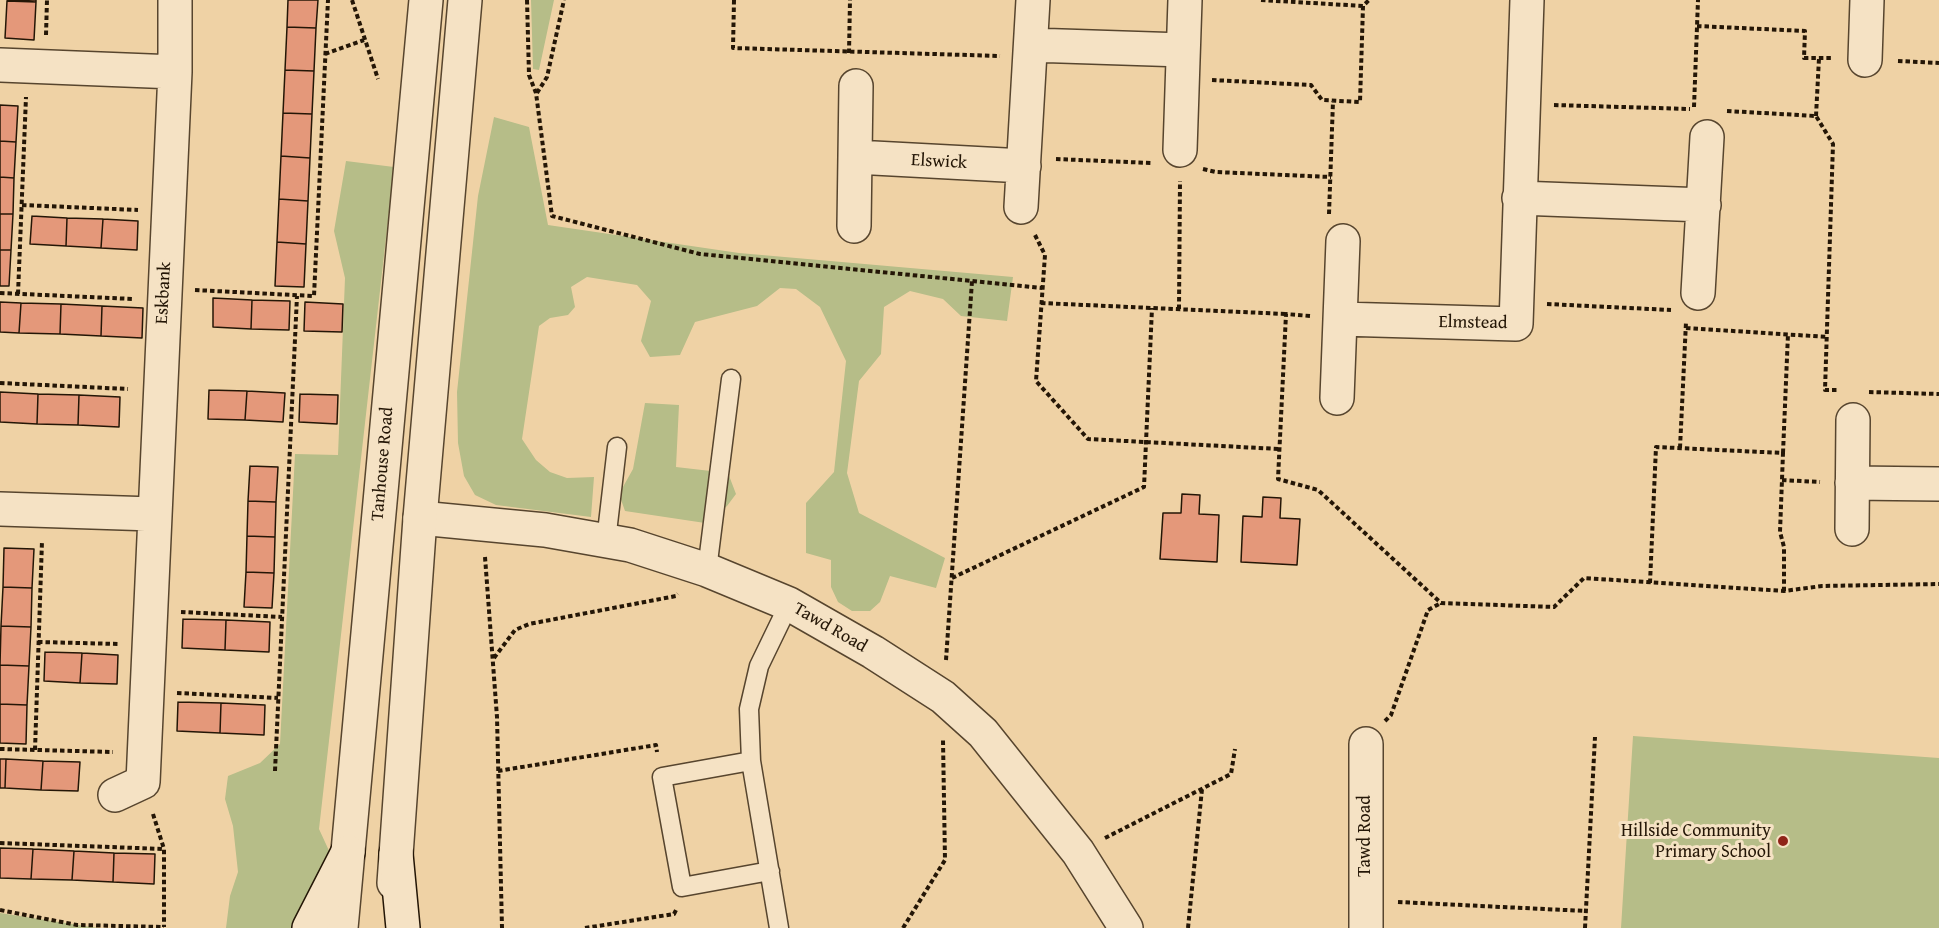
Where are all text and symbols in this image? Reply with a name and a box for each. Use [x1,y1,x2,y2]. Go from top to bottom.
street label: Elswick [910,150,968,174]
street label: Eskbank [152,261,176,325]
street label: Elmstead [1438,312,1508,334]
street label: Tanhouse Road [367,406,399,522]
street label: Tawd Road [789,598,871,658]
street label: Tawd Road [1354,795,1376,877]
place label: Hillside Community Primary School [1621,820,1771,862]
marker: Hillside Community Primary School [1776,834,1790,848]

